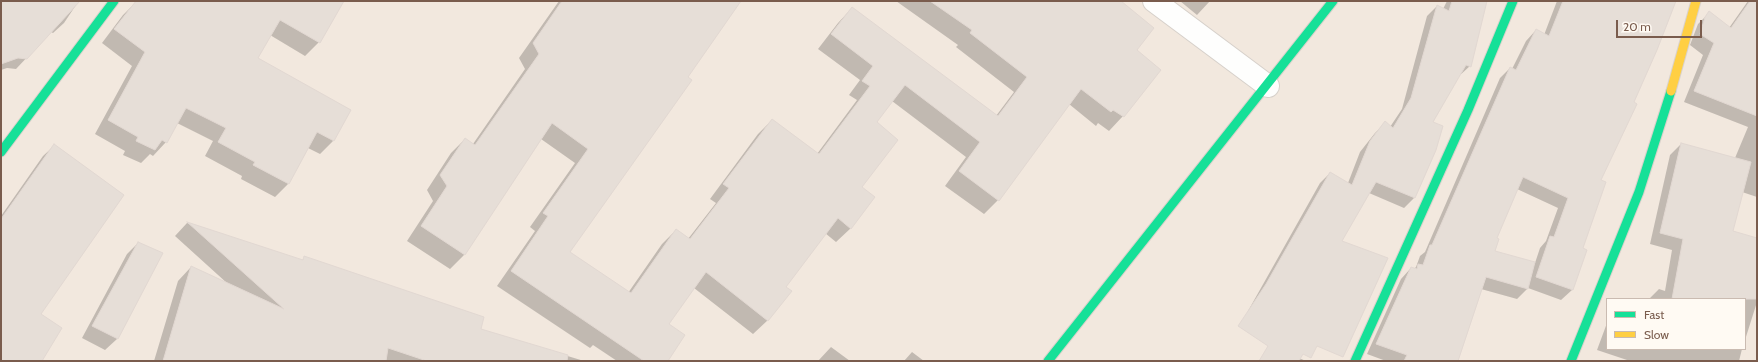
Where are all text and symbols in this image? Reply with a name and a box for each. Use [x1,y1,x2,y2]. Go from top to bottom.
scale bar [1618,12,1704,38]
text: 20 m [1623,19,1651,34]
legend [1606,298,1746,350]
text: Fast [1644,307,1664,322]
text: Slow [1644,327,1669,342]

